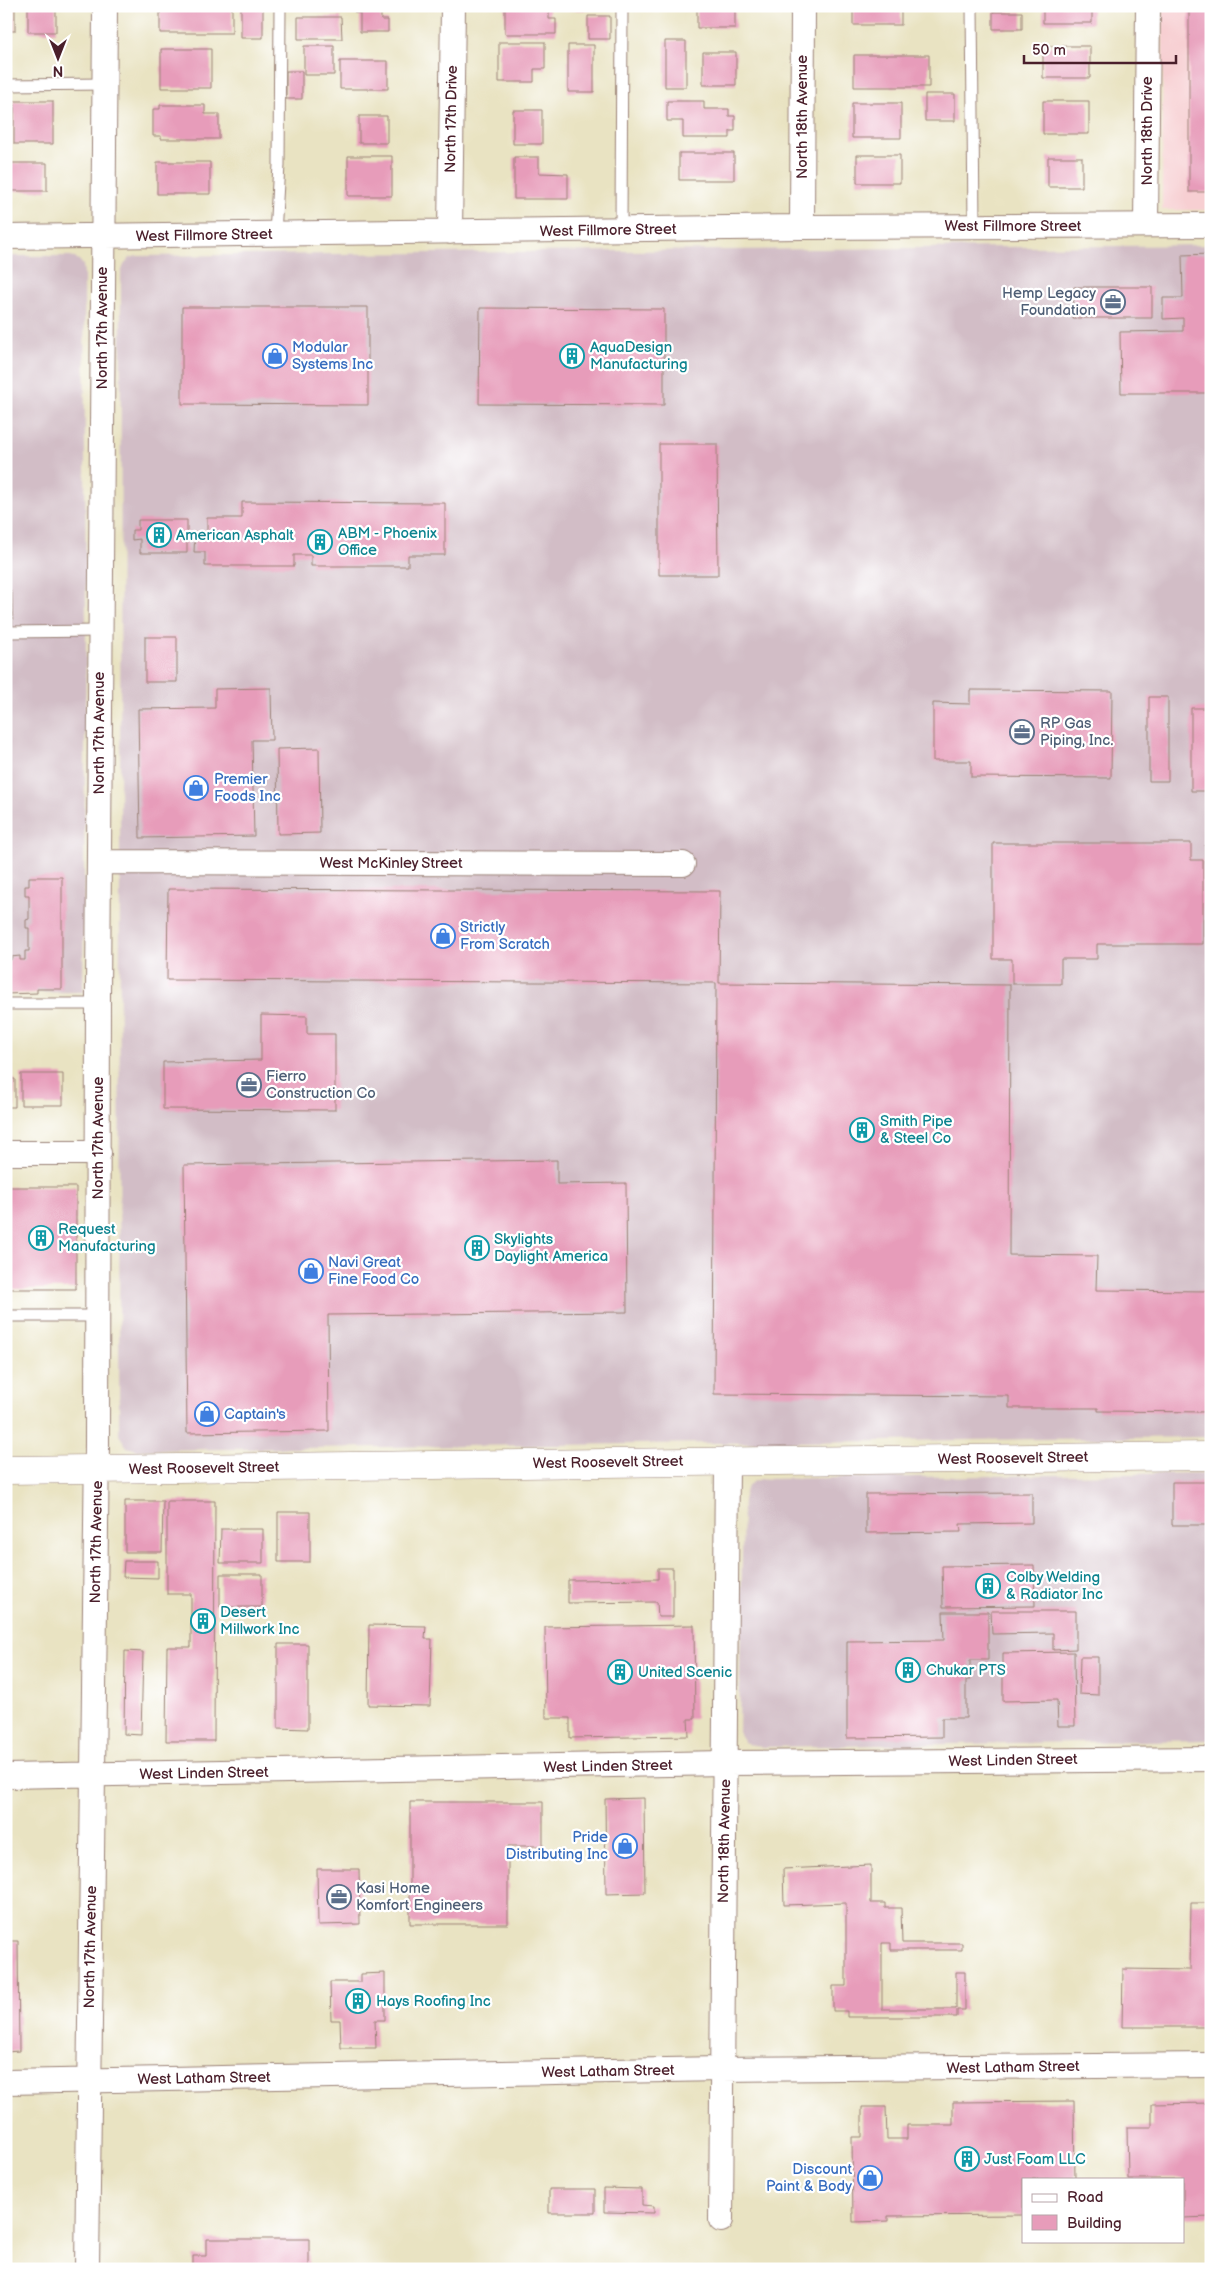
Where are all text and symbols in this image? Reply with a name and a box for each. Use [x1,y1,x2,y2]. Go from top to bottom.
north arrow [32,32,82,82]
scale bar [1024,32,1177,64]
text: 50 m [1032,41,1066,60]
street label: North 18th Avenue [793,55,812,179]
text: N [53,62,63,79]
street label: North 17th Drive [441,65,462,173]
street label: North 18th Drive [1138,76,1157,186]
street label: West Fillmore Street [945,217,1082,236]
street label: West Fillmore Street [539,220,677,241]
street label: West Fillmore Street [135,225,273,246]
street label: North 17th Avenue [93,267,112,389]
place label: Hemp Legacy Foundation [1002,284,1096,320]
office icon: Hemp Legacy Foundation [1100,289,1126,315]
place label: Modular Systems Inc [292,338,373,374]
place label: AquaDesign Manufacturing [590,338,688,374]
shop icon: Modular Systems Inc [262,343,288,369]
building icon: AquaDesign Manufacturing [559,343,585,369]
building icon: American Asphalt [146,522,172,548]
place label: ABM - Phoenix Office [338,524,437,560]
place label: American Asphalt [176,526,294,545]
building icon: ABM - Phoenix Office [307,529,333,555]
street label: North 17th Avenue [90,672,109,794]
place label: RP Gas Piping, Inc. [1040,714,1113,750]
office icon: RP Gas Piping, Inc. [1009,719,1035,745]
place label: Premier Foods Inc [214,770,281,806]
shop icon: Premier Foods Inc [183,775,209,801]
street label: West McKinley Street [319,854,463,873]
place label: Strictly From Scratch [460,918,550,954]
shop icon: Strictly From Scratch [430,923,456,949]
place label: Fierro Construction Co [266,1067,376,1103]
office icon: Fierro Construction Co [236,1072,262,1098]
street label: North 17th Avenue [89,1077,108,1199]
place label: Smith Pipe & Steel Co [880,1112,953,1148]
building icon: Smith Pipe & Steel Co [849,1117,875,1143]
place label: Request Manufacturing [58,1220,156,1256]
building icon: Request Manufacturing [28,1225,54,1251]
place label: Skylights Daylight America [494,1230,608,1266]
building icon: Skylights Daylight America [464,1235,490,1261]
place label: Navi Great Fine Food Co [328,1253,419,1289]
shop icon: Navi Great Fine Food Co [298,1258,324,1284]
shop icon: Captain's [194,1401,220,1427]
place label: Captain's [224,1405,286,1424]
street label: West Roosevelt Street [938,1448,1089,1469]
street label: West Roosevelt Street [533,1452,684,1473]
street label: West Roosevelt Street [129,1458,280,1479]
street label: North 17th Avenue [86,1480,107,1604]
place label: Colby Welding & Radiator Inc [1006,1568,1103,1604]
building icon: Colby Welding & Radiator Inc [975,1573,1001,1599]
place label: Desert Millwork Inc [220,1603,300,1639]
building icon: Desert Millwork Inc [190,1608,216,1634]
building icon: Chukar PTS [895,1657,921,1683]
building icon: United Scenic [607,1659,633,1685]
place label: Chukar PTS [926,1661,1006,1680]
place label: United Scenic [638,1663,732,1682]
street label: West Linden Street [948,1750,1078,1771]
street label: West Linden Street [543,1756,673,1777]
street label: West Linden Street [139,1763,269,1784]
street label: North 18th Avenue [714,1779,735,1903]
place label: Pride Distributing Inc [506,1828,608,1864]
shop icon: Pride Distributing Inc [612,1833,638,1859]
place label: Kasi Home Komfort Engineers [356,1879,484,1915]
office icon: Kasi Home Komfort Engineers [326,1884,352,1910]
street label: North 17th Avenue [80,1885,101,2009]
building icon: Hays Roofing Inc [345,1988,371,2014]
place label: Hays Roofing Inc [376,1992,491,2011]
street label: West Latham Street [946,2057,1080,2078]
street label: West Latham Street [541,2061,675,2082]
street label: West Latham Street [137,2068,271,2089]
building icon: Just Foam LLC [954,2146,980,2172]
place label: Just Foam LLC [984,2150,1086,2169]
place label: Discount Paint & Body [766,2160,852,2196]
shop icon: Discount Paint & Body [857,2165,883,2191]
legend [1022,2178,1184,2242]
text: Road [1067,2188,1103,2207]
text: Building [1067,2214,1122,2233]

